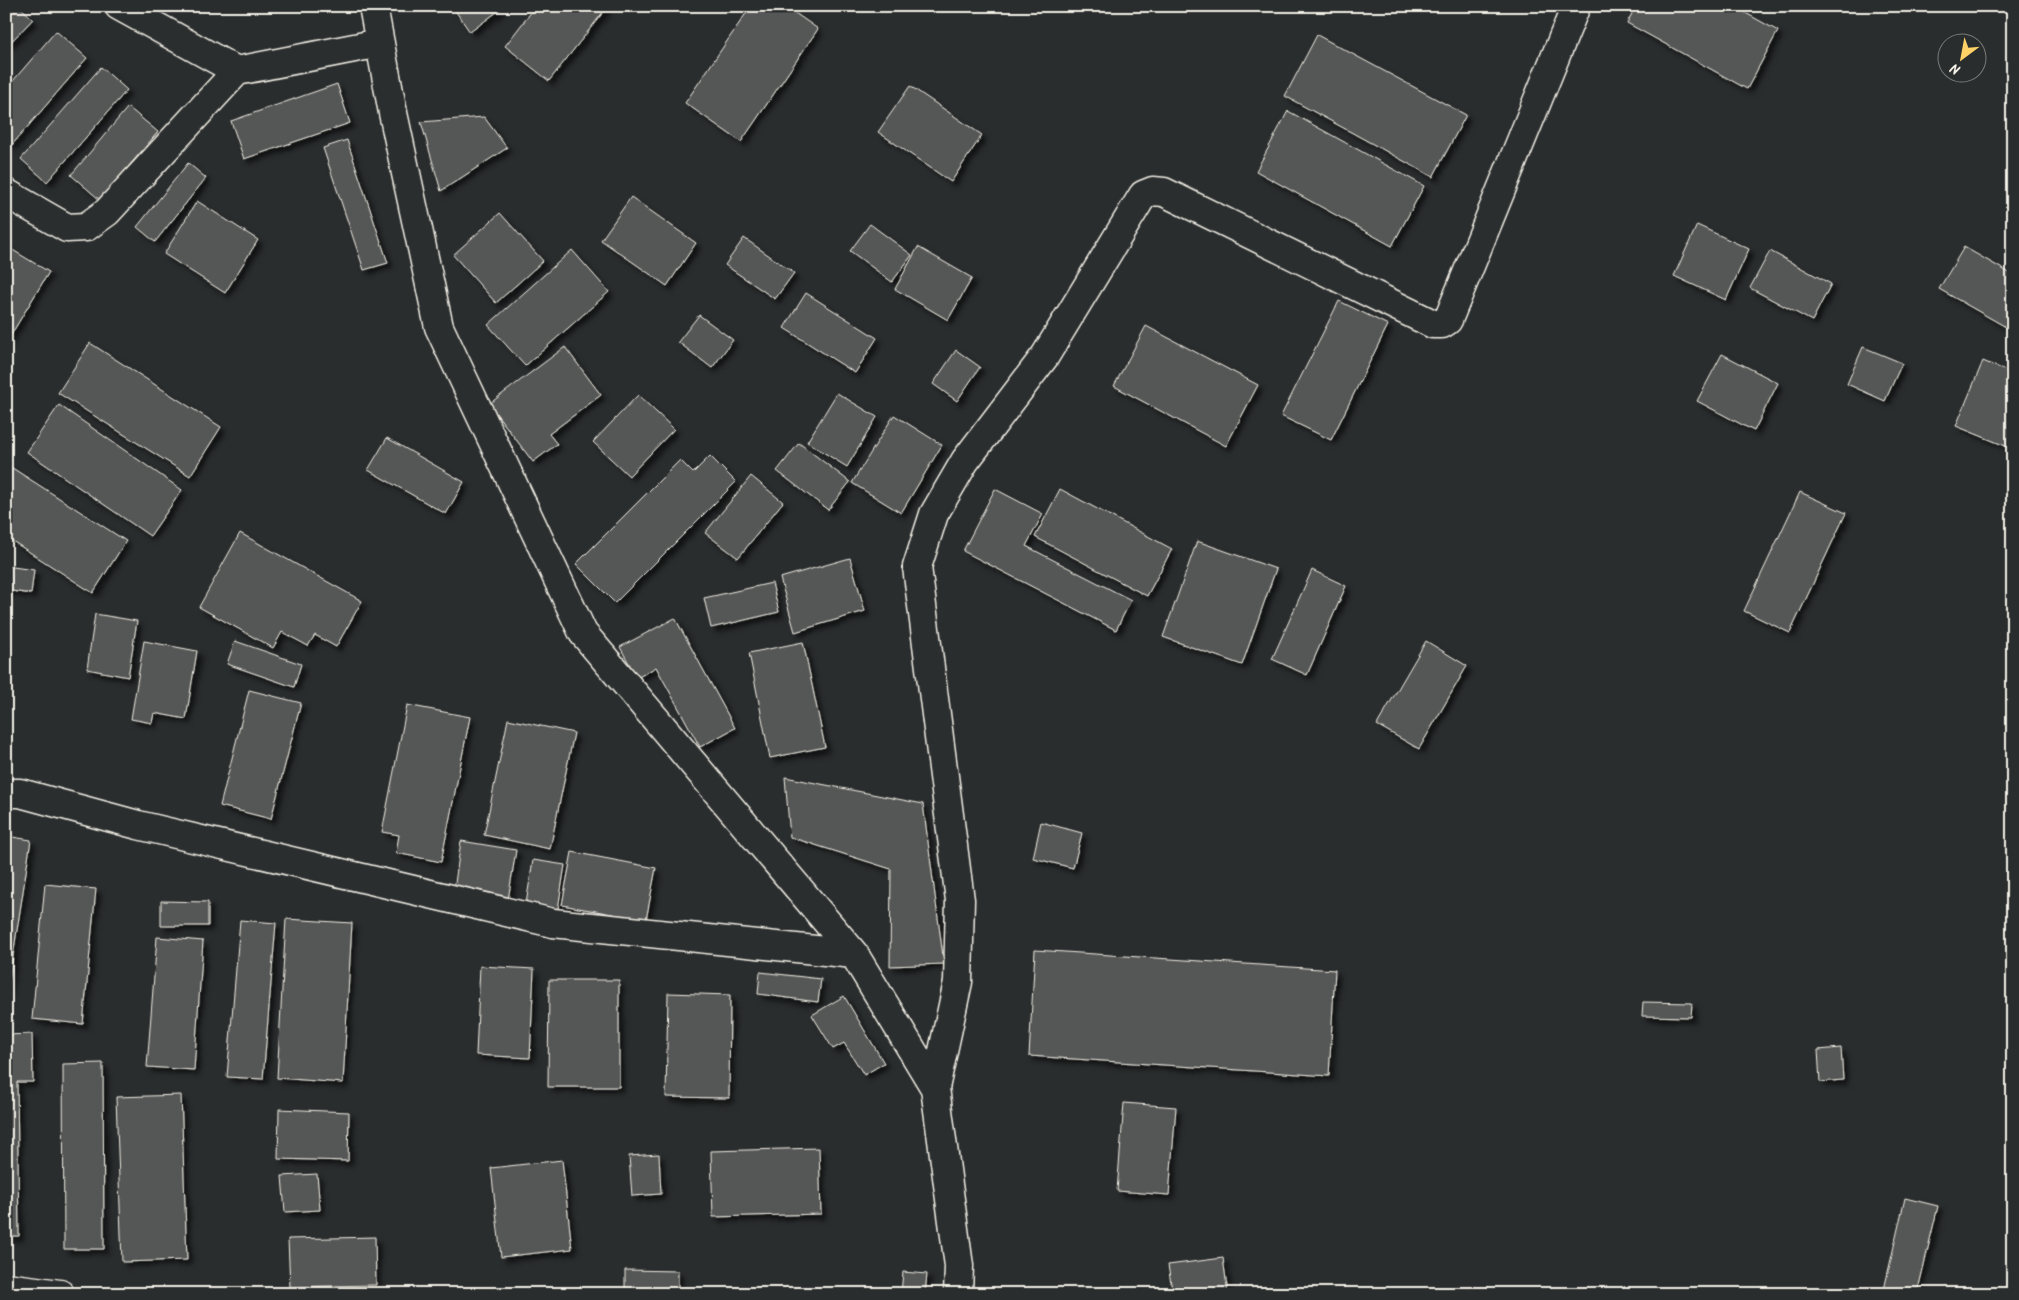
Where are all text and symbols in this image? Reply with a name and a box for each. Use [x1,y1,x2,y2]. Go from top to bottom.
north arrow [1936,32,1986,82]
text: N [1946,56,1965,80]

